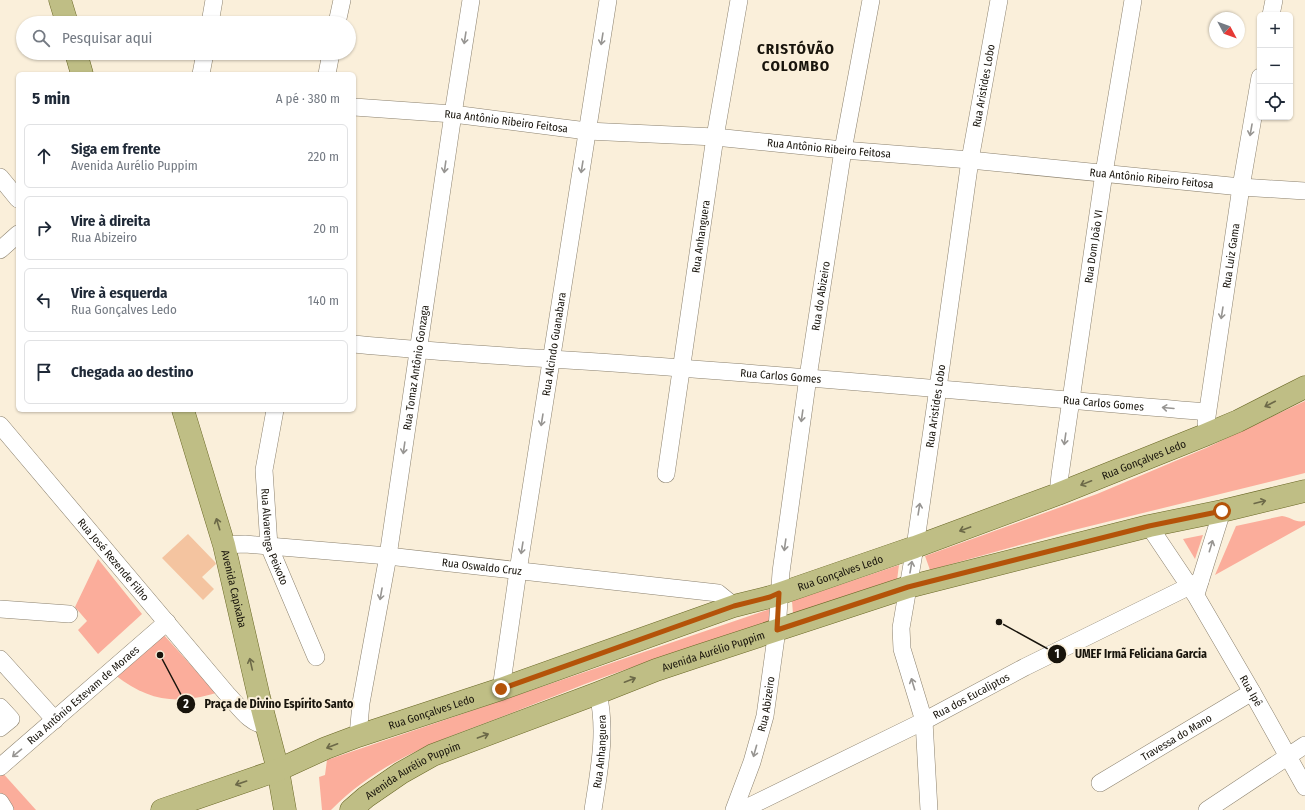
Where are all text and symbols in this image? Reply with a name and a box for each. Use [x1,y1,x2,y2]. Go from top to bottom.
north arrow [1209,12,1245,48]
map controls [1257,12,1293,120]
button: + [1257,12,1293,48]
search box [16,16,356,60]
icon: search [30,27,52,49]
text: Pesquisar aqui [62,29,152,47]
one-way arrow [461,32,469,45]
one-way arrow [598,32,606,45]
district label: CRISTÓVÃO COLOMBO [757,40,835,75]
street label: Rua Aristides Lobo [970,43,998,128]
button: − [1257,48,1293,84]
button: locate [1257,84,1293,120]
text: 5 min [32,88,70,109]
text: A pé · 380 m [276,91,340,106]
street label: Rua Antônio Ribeiro Feitosa [444,107,569,136]
one-way arrow [1247,123,1255,136]
street label: Rua Antônio Ribeiro Feitosa [766,136,891,161]
text: Siga em frente [71,140,161,158]
icon: ahead [33,145,55,167]
text: 220 m [308,149,339,164]
text: Avenida Aurélio Puppim [71,158,198,173]
one-way arrow [441,160,449,173]
one-way arrow [578,160,586,173]
street label: Rua Antônio Ribeiro Feitosa [1089,166,1214,191]
street label: Rua Anhanguera [689,199,713,274]
street label: Rua Dom João VI [1082,209,1106,284]
text: Vire à direita [71,212,150,230]
icon: right [33,217,55,239]
text: 20 m [313,221,339,236]
street label: Rua Luiz Gama [1220,223,1243,289]
text: Rua Abizeiro [71,230,137,245]
street label: Rua do Abizeiro [809,260,833,332]
text: Vire à esquerda [71,284,168,302]
icon: left [33,289,55,311]
street label: Rua Alcindo Guanabara [540,291,569,397]
text: 140 m [308,293,339,308]
text: Rua Gonçalves Ledo [71,302,177,317]
street label: Rua Tomaz Antônio Gonzaga [401,304,432,431]
one-way arrow [1218,306,1226,319]
icon: arrive [33,361,55,383]
text: Chegada ao destino [71,363,193,381]
street label: Rua Aristides Lobo [923,364,948,449]
street label: Rua Carlos Gomes [740,367,822,386]
street label: Rua Carlos Gomes [1063,394,1145,414]
one-way arrow [1264,401,1276,409]
one-way arrow [1162,405,1175,412]
one-way arrow [798,409,806,422]
one-way arrow [538,413,546,426]
one-way arrow [1061,432,1069,445]
street label: Rua Gonçalves Ledo [1100,437,1188,483]
one-way arrow [400,441,408,454]
one-way arrow [1081,480,1093,487]
street label: Rua Alvarenga Peixoto [258,488,291,587]
one-way arrow [1253,497,1266,505]
route start [1213,502,1231,520]
one-way arrow [916,503,924,516]
street label: Rua José Rezende Filho [75,516,152,604]
one-way arrow [214,518,221,531]
one-way arrow [959,525,971,533]
one-way arrow [781,538,789,551]
one-way arrow [1208,539,1215,552]
one-way arrow [518,541,526,554]
street label: Avenida Capixaba [218,549,249,629]
street label: Rua Gonçalves Ledo [796,552,885,594]
street label: Rua Oswaldo Cruz [441,556,523,578]
one-way arrow [907,561,915,574]
one-way arrow [377,587,385,600]
street label: Avenida Aurélio Puppim [660,629,766,675]
callout: UMEF Irmã Feliciana Garcia [1047,642,1215,666]
street label: Rua Antônio Estevam de Moraes [25,643,142,747]
text: 1 [1054,647,1060,661]
text: UMEF Irmã Feliciana Garcia [1075,647,1207,661]
one-way arrow [247,658,255,671]
street label: Rua dos Eucaliptos [931,670,1012,722]
street label: Rua Ipê [1237,673,1265,709]
one-way arrow [624,675,636,683]
street label: Rua Abizeiro [755,675,777,733]
one-way arrow [909,677,916,690]
route end [492,680,510,698]
callout: Praça de Divino Espírito Santo [176,692,361,716]
street label: Rua Gonçalves Ledo [387,692,476,733]
text: 2 [182,697,189,711]
text: Praça de Divino Espírito Santo [205,697,354,712]
street label: Travessa do Mano [1139,711,1215,764]
street label: Rua Anhanguera [591,714,609,789]
one-way arrow [476,732,488,740]
street label: Avenida Aurélio Puppim [363,739,462,803]
one-way arrow [326,743,338,750]
one-way arrow [751,744,758,757]
one-way arrow [11,748,22,757]
one-way arrow [235,779,247,787]

